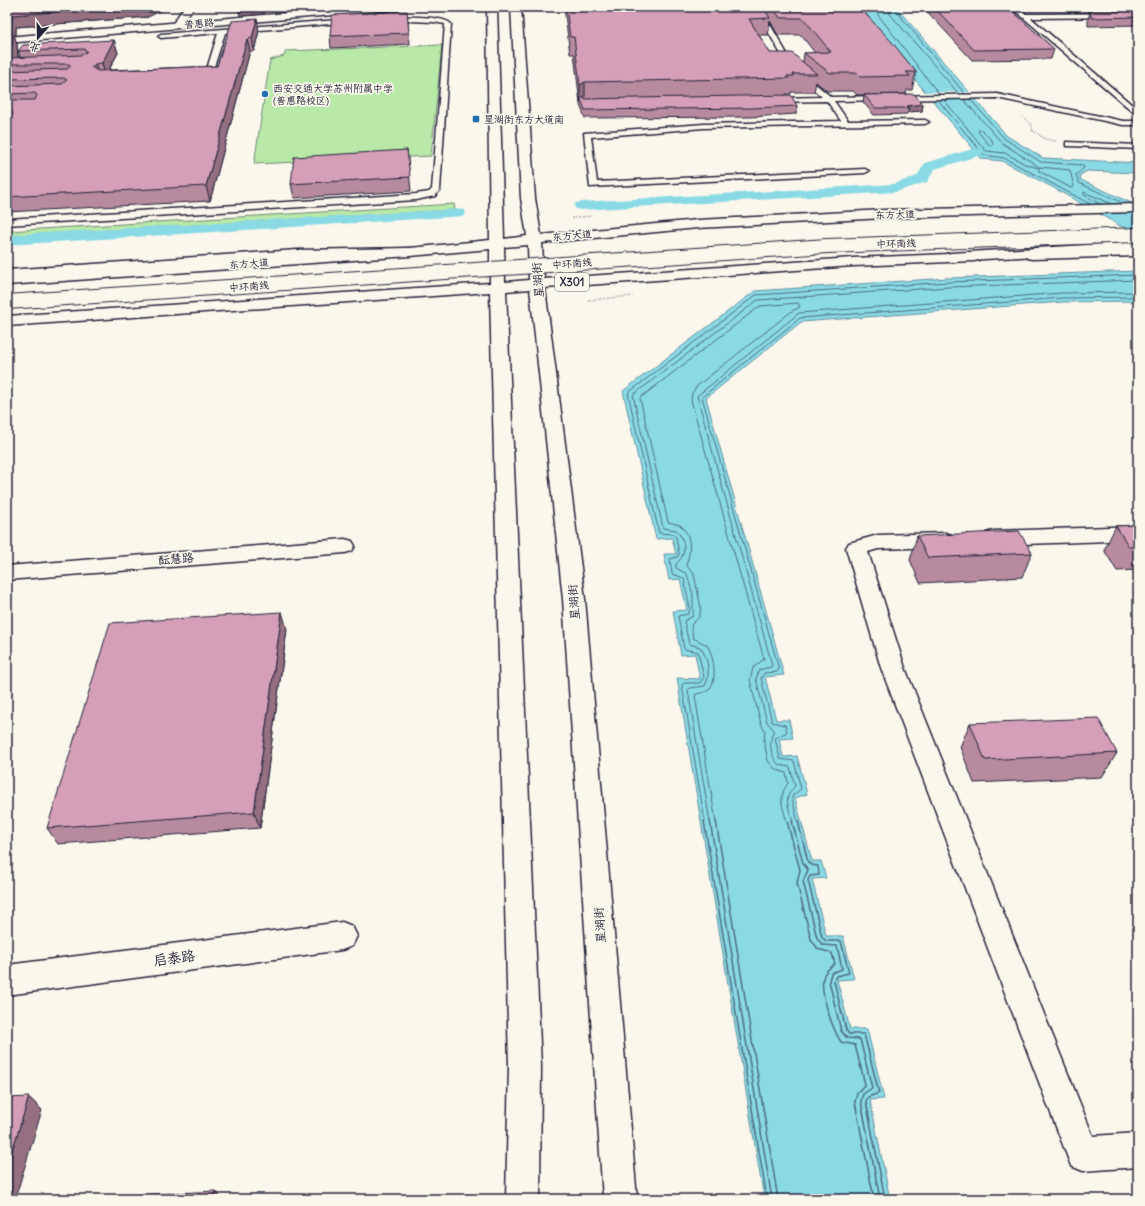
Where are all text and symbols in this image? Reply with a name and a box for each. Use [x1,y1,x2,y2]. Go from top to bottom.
street label: 普惠路 [184,16,215,31]
north arrow [18,18,58,58]
text: 北 [27,39,42,56]
place label: 西安交通大学苏州附属中学 (普惠路校区) [273,82,393,107]
marker: 西安交通大学苏州附属中学 (普惠路校区) [260,89,270,99]
place label: 星湖街东方大道南 [484,113,564,126]
marker: 星湖街东方大道南 [471,114,481,124]
street label: 东方大道 [875,207,915,222]
street label: 东方大道 [552,227,593,244]
street label: 中环南线 [876,236,916,251]
street label: 东方大道 [229,256,269,271]
street label: 中环南线 [552,256,592,271]
street label: 星湖街 [528,261,547,299]
road number: X301 [555,273,589,291]
street label: 中环南线 [229,279,269,294]
street label: 酝慧路 [157,549,195,568]
street label: 星湖街 [564,583,583,621]
street label: 星湖街 [591,907,608,944]
street label: 启泰路 [152,946,196,970]

